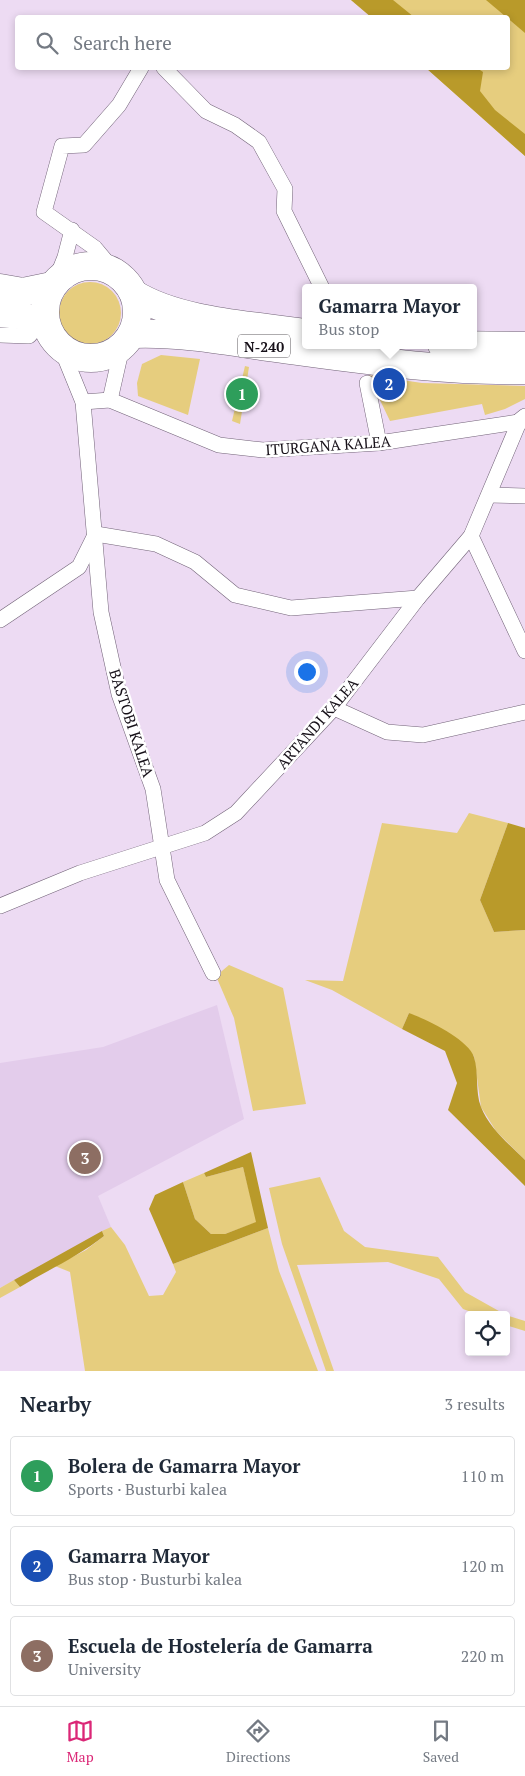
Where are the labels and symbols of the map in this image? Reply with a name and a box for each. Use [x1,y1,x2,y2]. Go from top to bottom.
road number: N-240 [238,334,290,358]
pin: 2 [373,365,405,403]
pin: 1 [226,375,258,413]
street label: ITURGANA KALEA [265,431,392,459]
your location [294,659,320,685]
street label: BASTOBI KALEA [105,666,159,780]
street label: ARTANDI KALEA [272,673,363,773]
pin: 3 [69,1139,101,1177]

